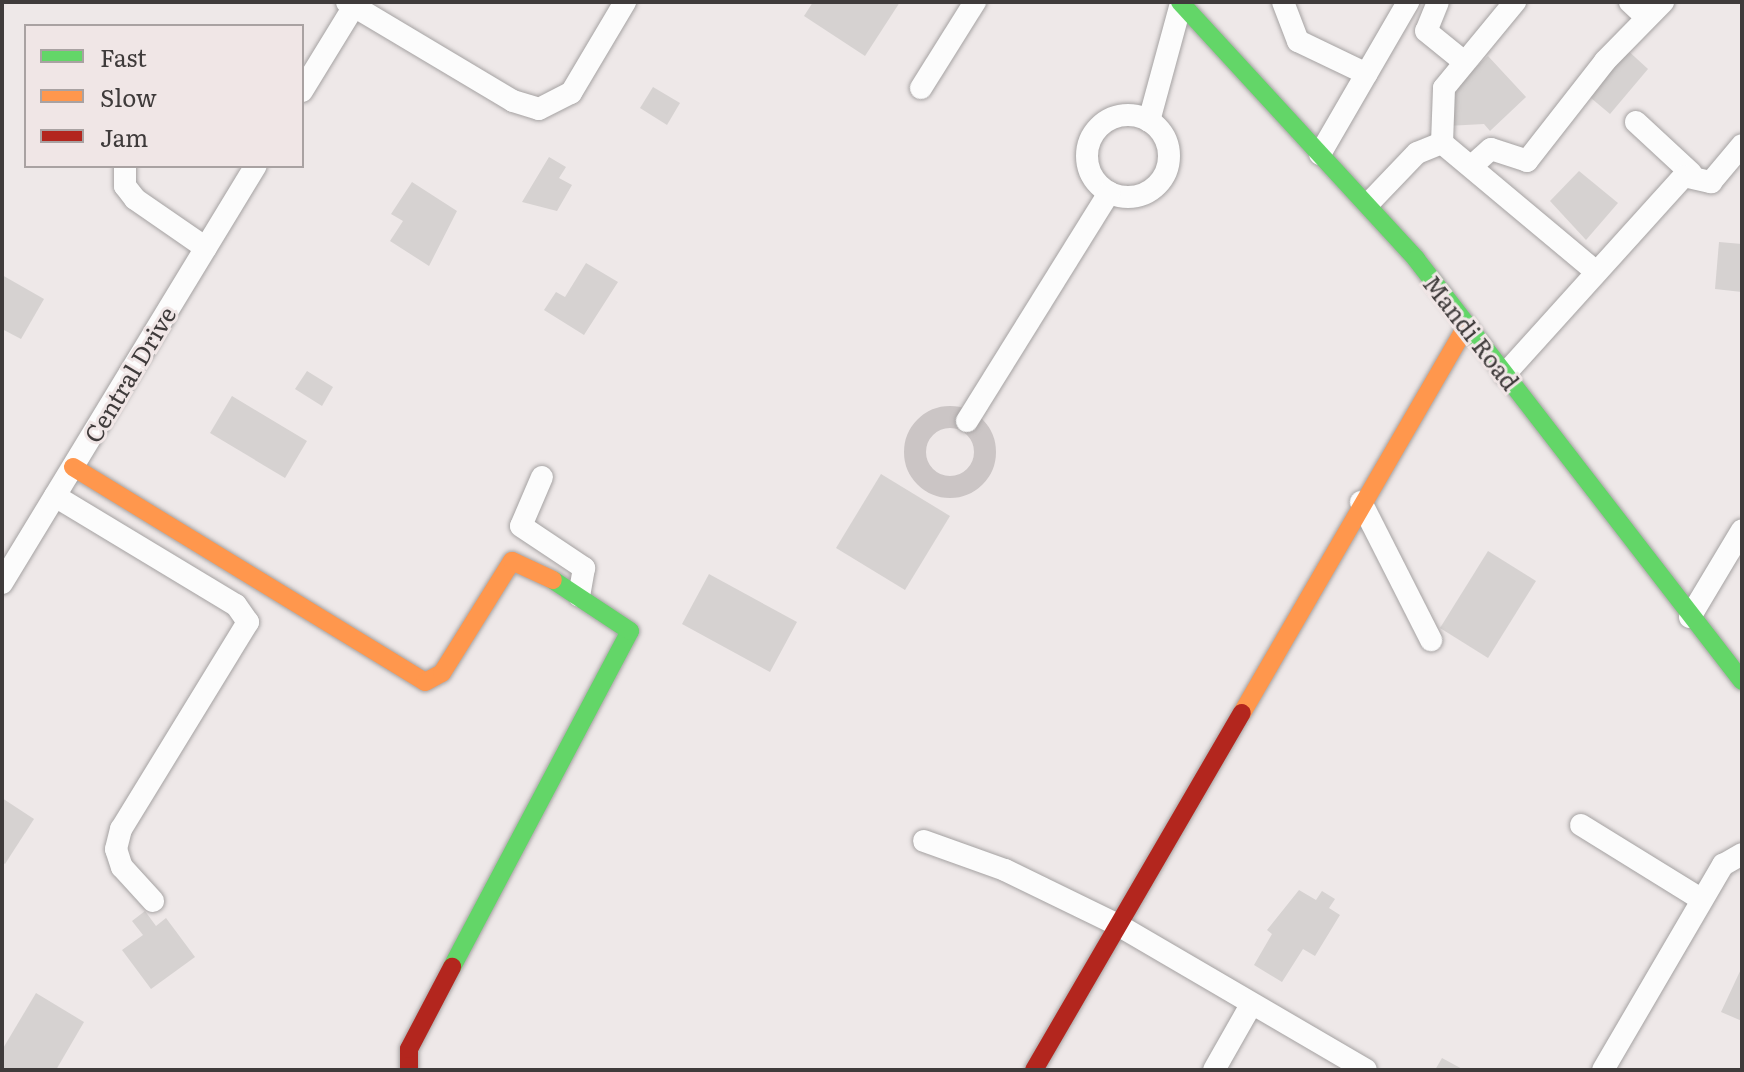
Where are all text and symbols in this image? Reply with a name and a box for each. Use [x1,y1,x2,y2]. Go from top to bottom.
legend [24,24,304,168]
text: Fast [100,39,147,74]
text: Slow [100,79,157,114]
text: Jam [100,119,148,154]
street label: Mandi Road [1418,269,1526,395]
street label: Central Drive [77,301,181,447]

